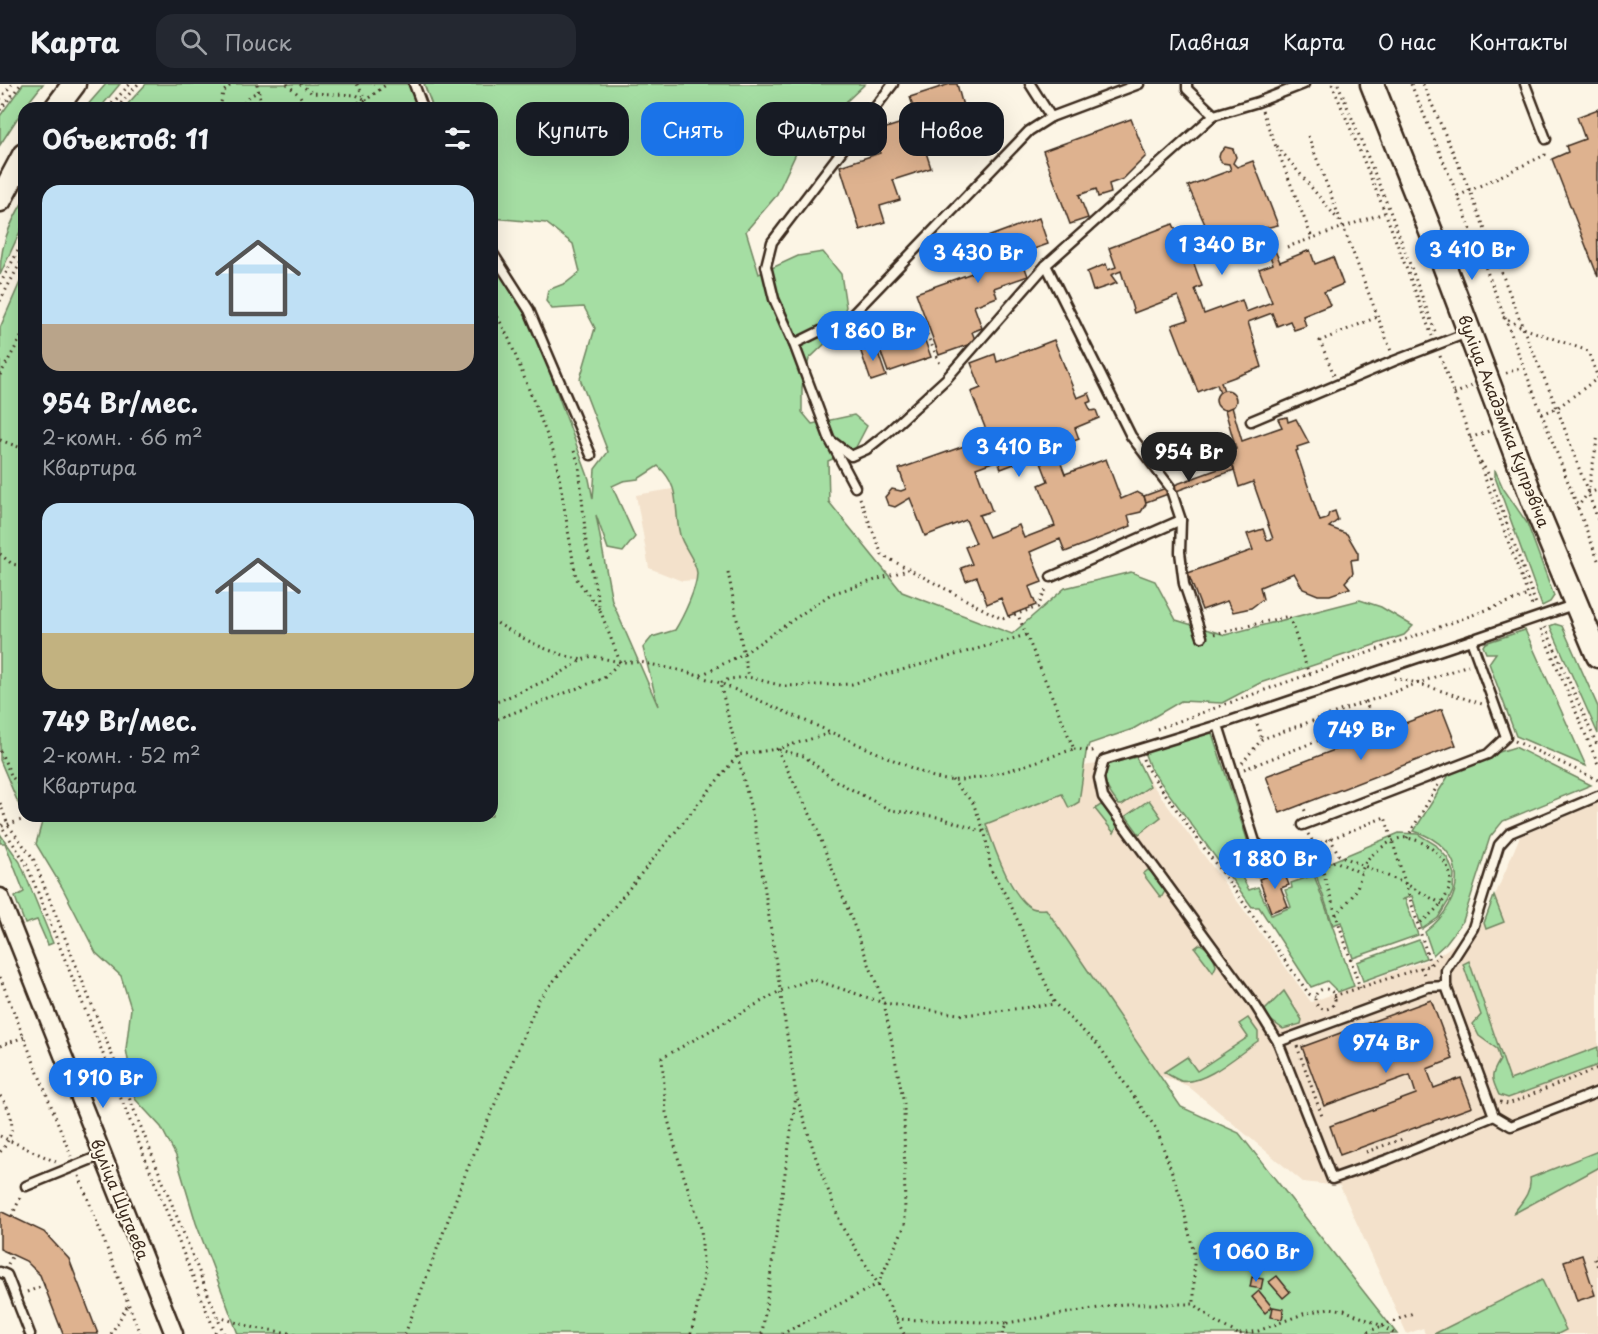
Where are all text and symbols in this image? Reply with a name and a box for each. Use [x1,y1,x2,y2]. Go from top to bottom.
search box [156,14,576,68]
text: Карта [30,20,120,63]
icon: search [177,25,210,58]
text: Поиск [225,25,292,58]
text: Главная [1169,25,1250,57]
text: Карта [1283,25,1345,57]
text: О нас [1378,25,1436,57]
text: Контакты [1469,25,1568,57]
chip: Купить [516,102,629,156]
chip: Снять [641,102,744,156]
chip: Фильтры [756,102,887,156]
chip: Новое [899,102,1004,156]
text: Объектов: 11 [42,119,209,158]
icon: filters [441,122,474,155]
icon: home [204,224,312,332]
pin: 1 340 Br [1160,225,1284,276]
text: 1 340 Br [1179,229,1265,259]
pin: 3 410 Br [1410,230,1534,281]
pin: 3 430 Br [916,233,1040,284]
text: 3 410 Br [1429,234,1515,264]
text: 3 430 Br [933,237,1023,267]
pin: 1 860 Br [811,311,935,362]
street label: вуліца Акадэміка Купрэвіча [1453,311,1557,531]
text: 1 860 Br [830,315,916,345]
text: 954 Br/мес. [42,383,198,422]
text: 2-комн. · 66 m² [42,422,203,452]
pin: 3 410 Br [957,427,1081,478]
text: 3 410 Br [976,431,1062,461]
pin: 954 Br [1140,432,1238,483]
text: 954 Br [1155,436,1223,466]
text: Квартира [42,452,136,482]
icon: home [204,542,312,650]
text: 749 Br/мес. [42,701,197,740]
pin: 749 Br [1312,710,1410,761]
text: 749 Br [1327,714,1395,744]
text: 2-комн. · 52 m² [42,740,201,770]
text: Квартира [42,770,136,800]
pin: 1 880 Br [1213,839,1337,890]
text: 1 880 Br [1233,843,1317,873]
pin: 974 Br [1337,1023,1435,1074]
text: 974 Br [1352,1027,1420,1057]
pin: 1 910 Br [41,1058,165,1109]
text: 1 910 Br [63,1062,143,1092]
street label: вуліца Шугаева [86,1135,156,1263]
pin: 1 060 Br [1194,1232,1318,1283]
text: 1 060 Br [1213,1236,1299,1266]

